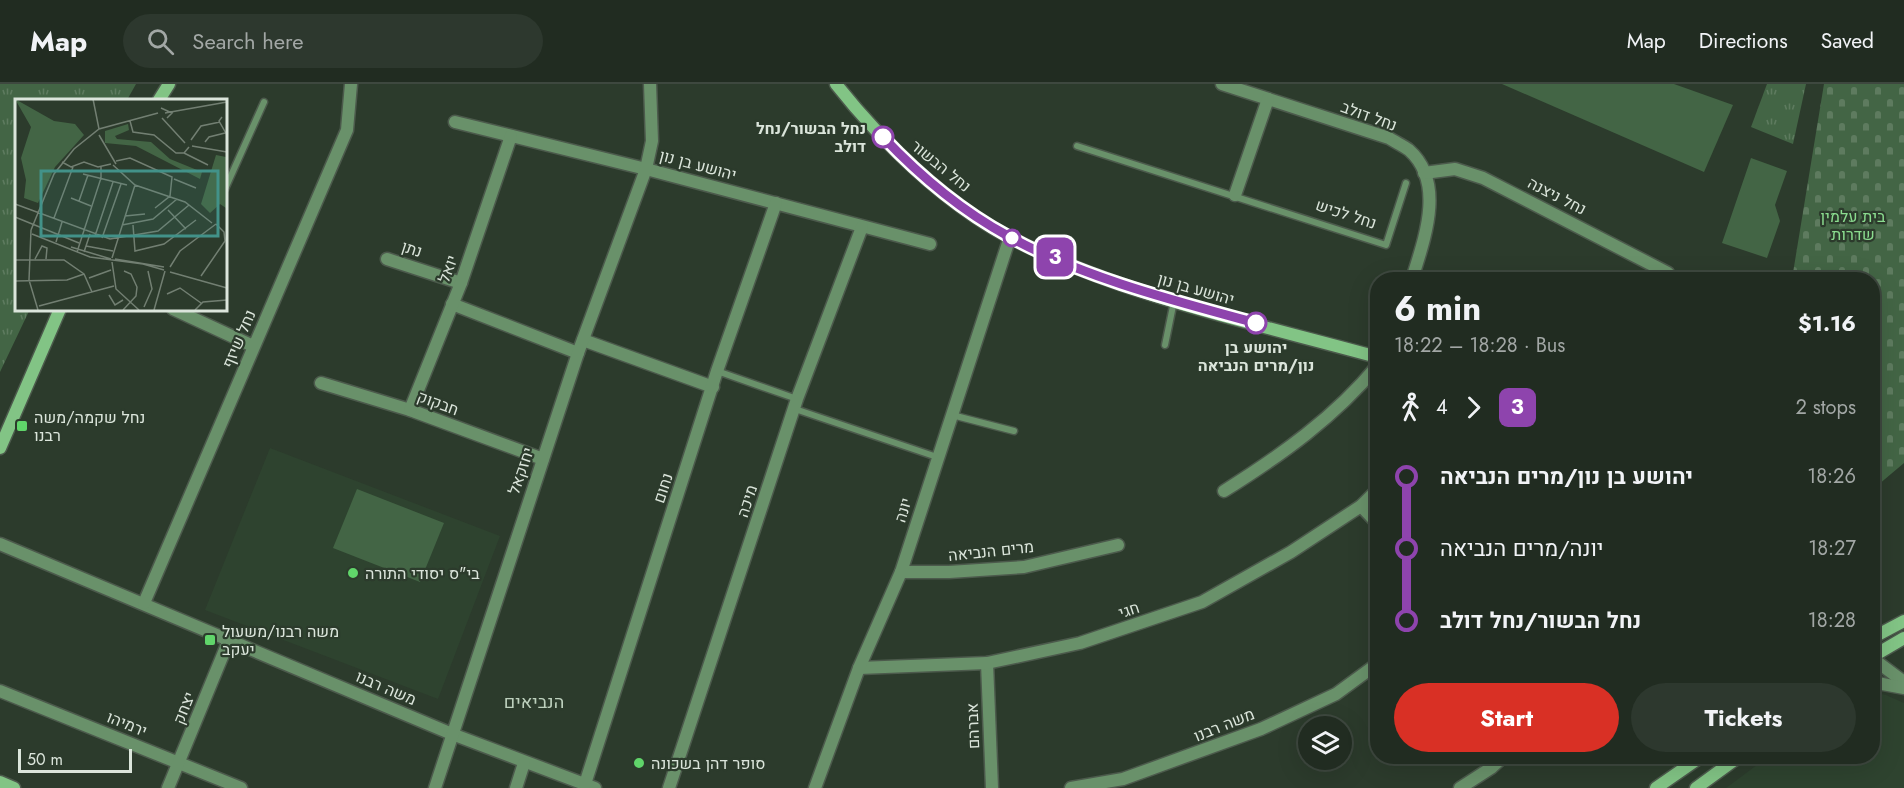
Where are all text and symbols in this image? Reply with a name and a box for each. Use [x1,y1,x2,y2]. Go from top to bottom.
search box [123,14,543,68]
text: Map [30,21,87,62]
icon: search [144,25,177,58]
text: Search here [192,25,304,57]
text: Map [1627,26,1666,56]
text: Directions [1699,26,1788,56]
text: Saved [1821,26,1874,56]
street label: נחל דולב [1338,95,1400,137]
inset map [15,99,226,310]
place label: נחל הבשור/נחל דולב [756,117,866,158]
marker: נחל הבשור/נחל דולב [872,126,894,148]
street label: נחל הבשור [906,135,976,197]
street label: יהושע בן נון [657,144,739,186]
street label: נחל ניצנה [1524,171,1590,221]
street label: נחל לכיש [1313,193,1379,235]
park label: בית עלמין שדרות [1820,205,1886,246]
unlabelled marker [1003,229,1021,247]
street label: נתן [399,235,425,263]
line badge: 3 [1036,238,1074,276]
text: 3 [1048,242,1062,272]
street label: יואל [432,252,464,286]
street label: יהושע בן נון [1155,267,1237,311]
text: 6 min [1394,285,1481,332]
street label: נחל שיזף [216,306,262,372]
text: $1.16 [1798,307,1856,339]
marker: יהושע בן נון/מרים הנביאה [1245,312,1267,334]
text: 18:22 – 18:28 · Bus [1394,331,1565,360]
place label: יהושע בן נון/מרים הנביאה [1198,336,1314,377]
street label: חבקוק [414,385,462,421]
icon: walk [1394,391,1427,424]
icon: forward [1457,391,1490,424]
text: 3 [1511,392,1524,422]
text: 4 [1436,393,1448,422]
text: 2 stops [1795,393,1856,422]
place label: נחל שקמה/משה רבנו [34,406,145,447]
marker: נחל שקמה/משה רבנו [15,419,29,433]
street label: יחזקאל [502,444,540,498]
text: יהושע בן נון/מרים הנביאה [1440,460,1693,492]
text: 18:26 [1807,462,1856,491]
street label: נחום [647,470,679,506]
street label: מיכה [731,482,763,520]
street label: יונה [888,495,918,525]
text: יונה/מרים הנביאה [1440,532,1604,564]
text: 18:27 [1808,534,1856,563]
street label: מרים הנביאה [947,535,1035,567]
place label: בי"ס יסודי התורה [365,562,480,585]
marker: בי"ס יסודי התורה [346,566,360,580]
street label: חגי [1116,596,1142,624]
text: נחל הבשור/נחל דולב [1440,604,1641,636]
text: 18:28 [1808,606,1856,635]
place label: משה רבנו/משעול יעקב [222,620,339,661]
marker: משה רבנו/משעול יעקב [203,633,217,647]
street label: משה רבנו [352,665,420,711]
button: Start [1394,683,1619,752]
button: Tickets [1631,683,1856,752]
street label: יצחק [167,688,201,728]
district label: הנביאים [504,689,564,715]
street label: משה רבנו [1190,702,1258,748]
street label: אברהם [961,703,985,749]
street label: ירמיהו [103,706,151,742]
map controls [1298,716,1352,770]
button: layers [1298,716,1352,770]
scale bar [18,746,132,774]
text: 50 m [27,748,63,771]
place label: סופר דהן בשכונה [651,752,765,775]
marker: סופר דהן בשכונה [632,756,646,770]

